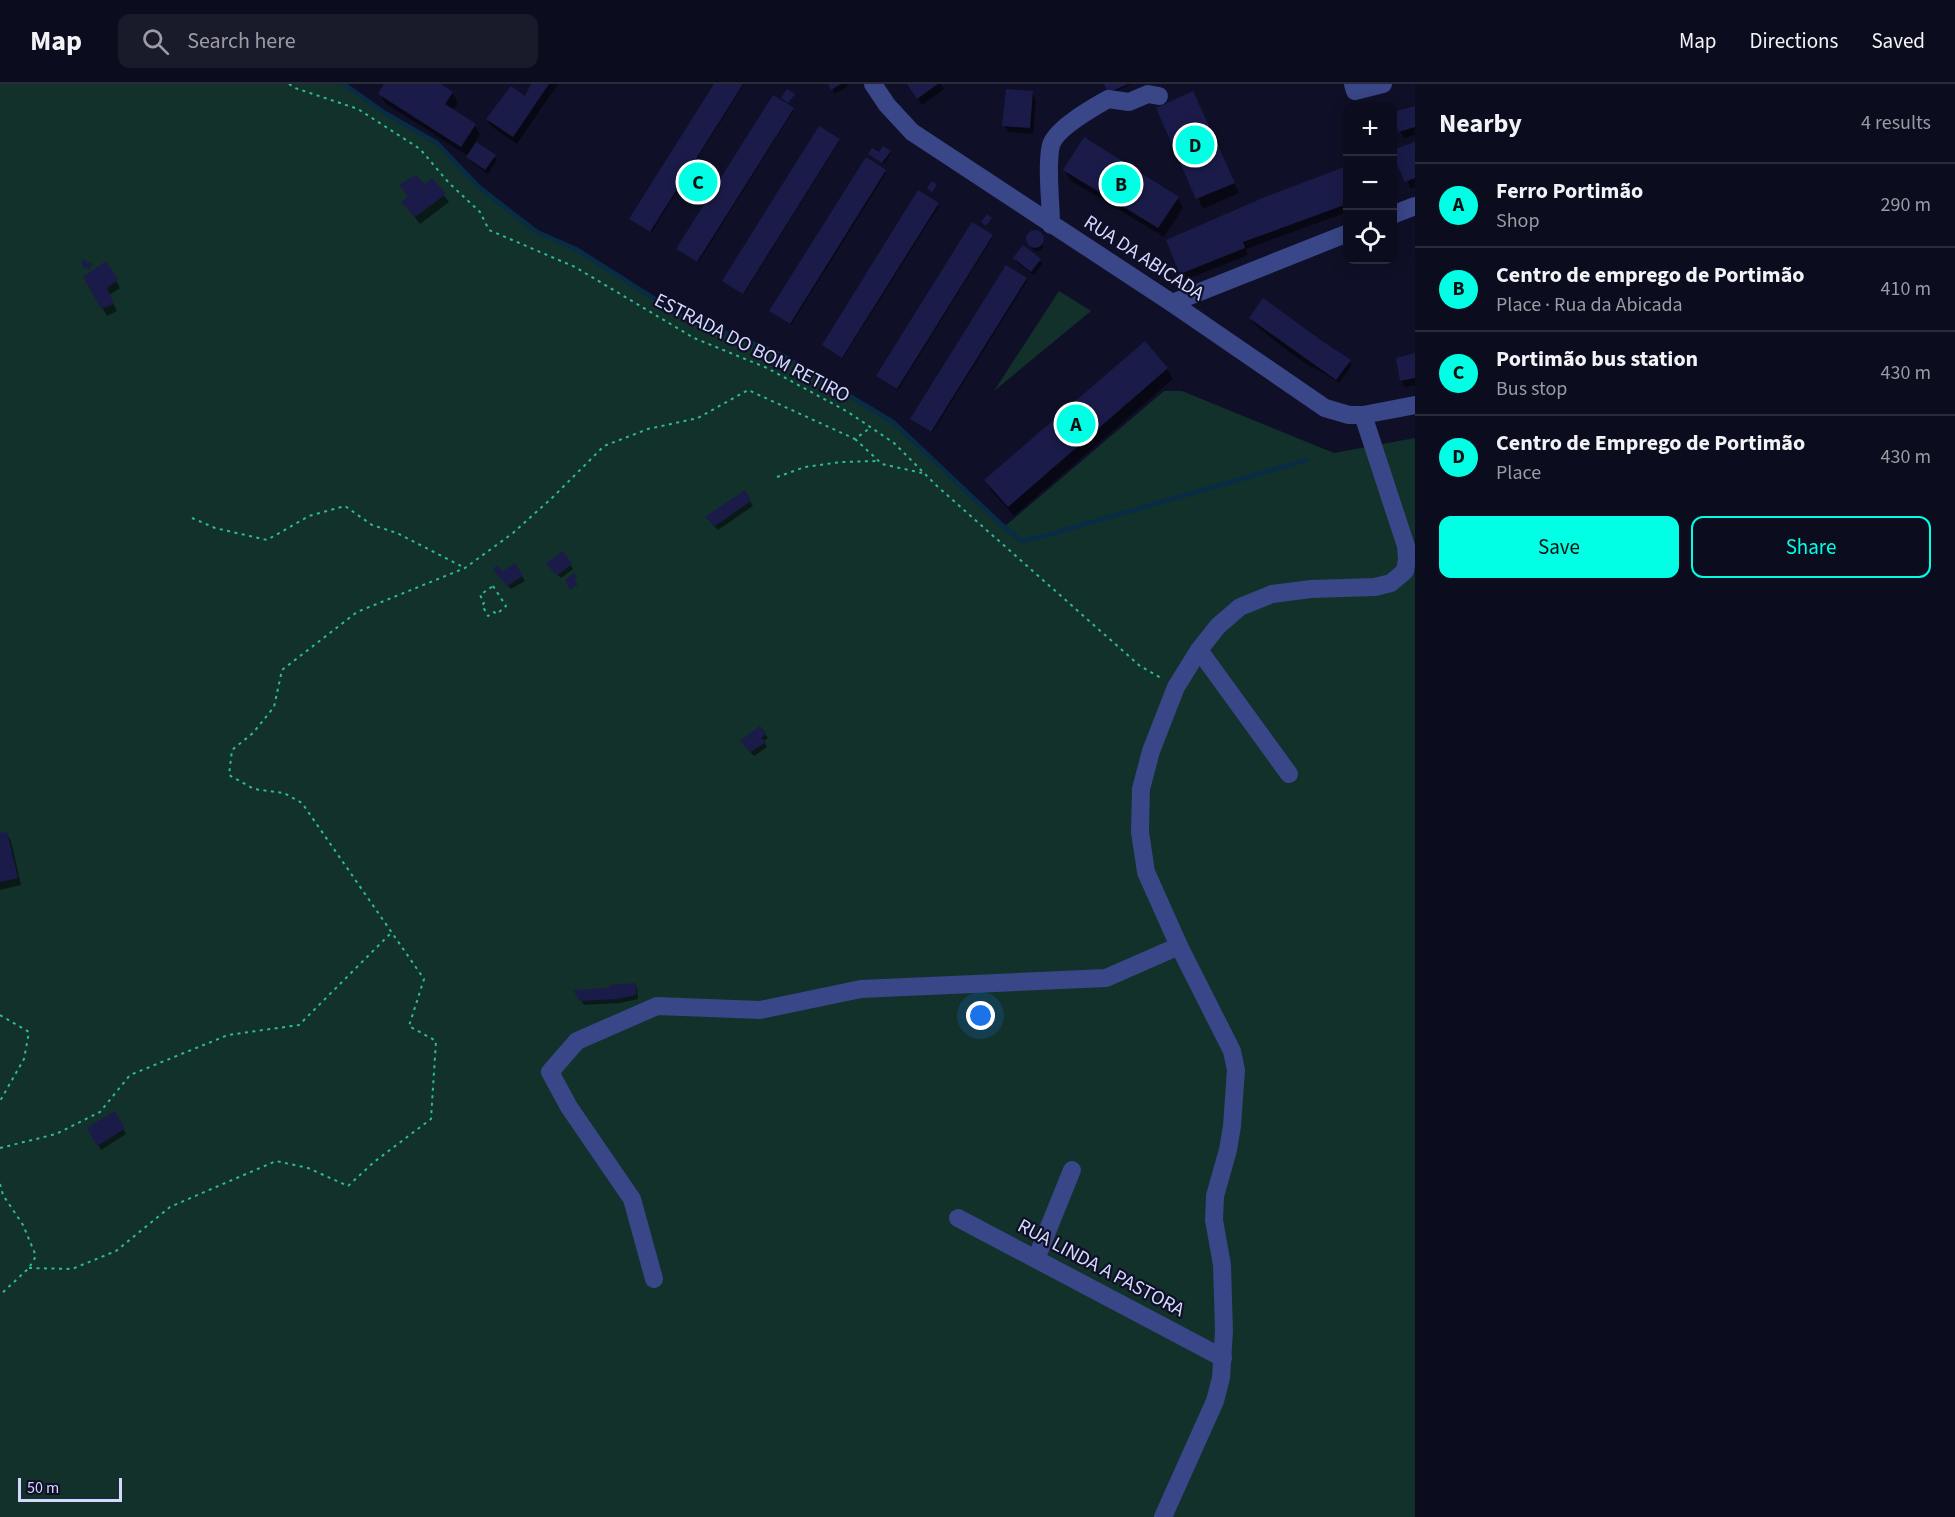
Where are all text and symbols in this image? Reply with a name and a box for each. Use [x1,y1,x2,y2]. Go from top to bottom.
search box [118,14,538,68]
text: Map [30,21,82,61]
icon: search [139,25,172,58]
text: Search here [187,25,296,57]
text: Map [1679,26,1717,56]
text: Directions [1750,26,1838,56]
text: Saved [1871,26,1925,56]
map controls [1343,102,1397,264]
button: + [1343,102,1397,156]
text: Nearby [1439,105,1522,142]
text: 4 results [1861,109,1931,137]
pin: D [1176,122,1214,168]
button: − [1343,156,1397,210]
pin: C [678,160,718,204]
pin: B [1102,162,1140,206]
text: Ferro Portimão [1496,175,1643,207]
text: A [1453,191,1464,219]
text: 290 m [1881,191,1931,219]
text: Shop [1496,207,1540,235]
street label: RUA DA ABICADA [1078,208,1210,308]
button: locate [1343,210,1397,264]
text: Centro de emprego de Portimão [1496,259,1804,291]
text: B [1452,275,1465,303]
text: 410 m [1881,275,1931,303]
street label: ESTRADA DO BOM RETIRO [649,286,855,410]
text: Place · Rua da Abicada [1496,291,1683,319]
text: Portimão bus station [1496,343,1698,375]
text: C [1453,359,1464,387]
text: 430 m [1881,359,1931,387]
text: Bus stop [1496,375,1567,403]
pin: A [1056,402,1096,446]
text: Centro de Emprego de Portimão [1496,427,1805,459]
text: D [1452,443,1465,471]
text: 430 m [1881,443,1931,471]
text: Place [1496,459,1541,487]
button: Save [1439,516,1679,578]
button: Share [1691,516,1931,578]
your location [966,1001,995,1030]
street label: RUA LINDA A PASTORA [1012,1212,1190,1324]
scale bar [18,1475,122,1502]
text: 50 m [27,1477,59,1499]

